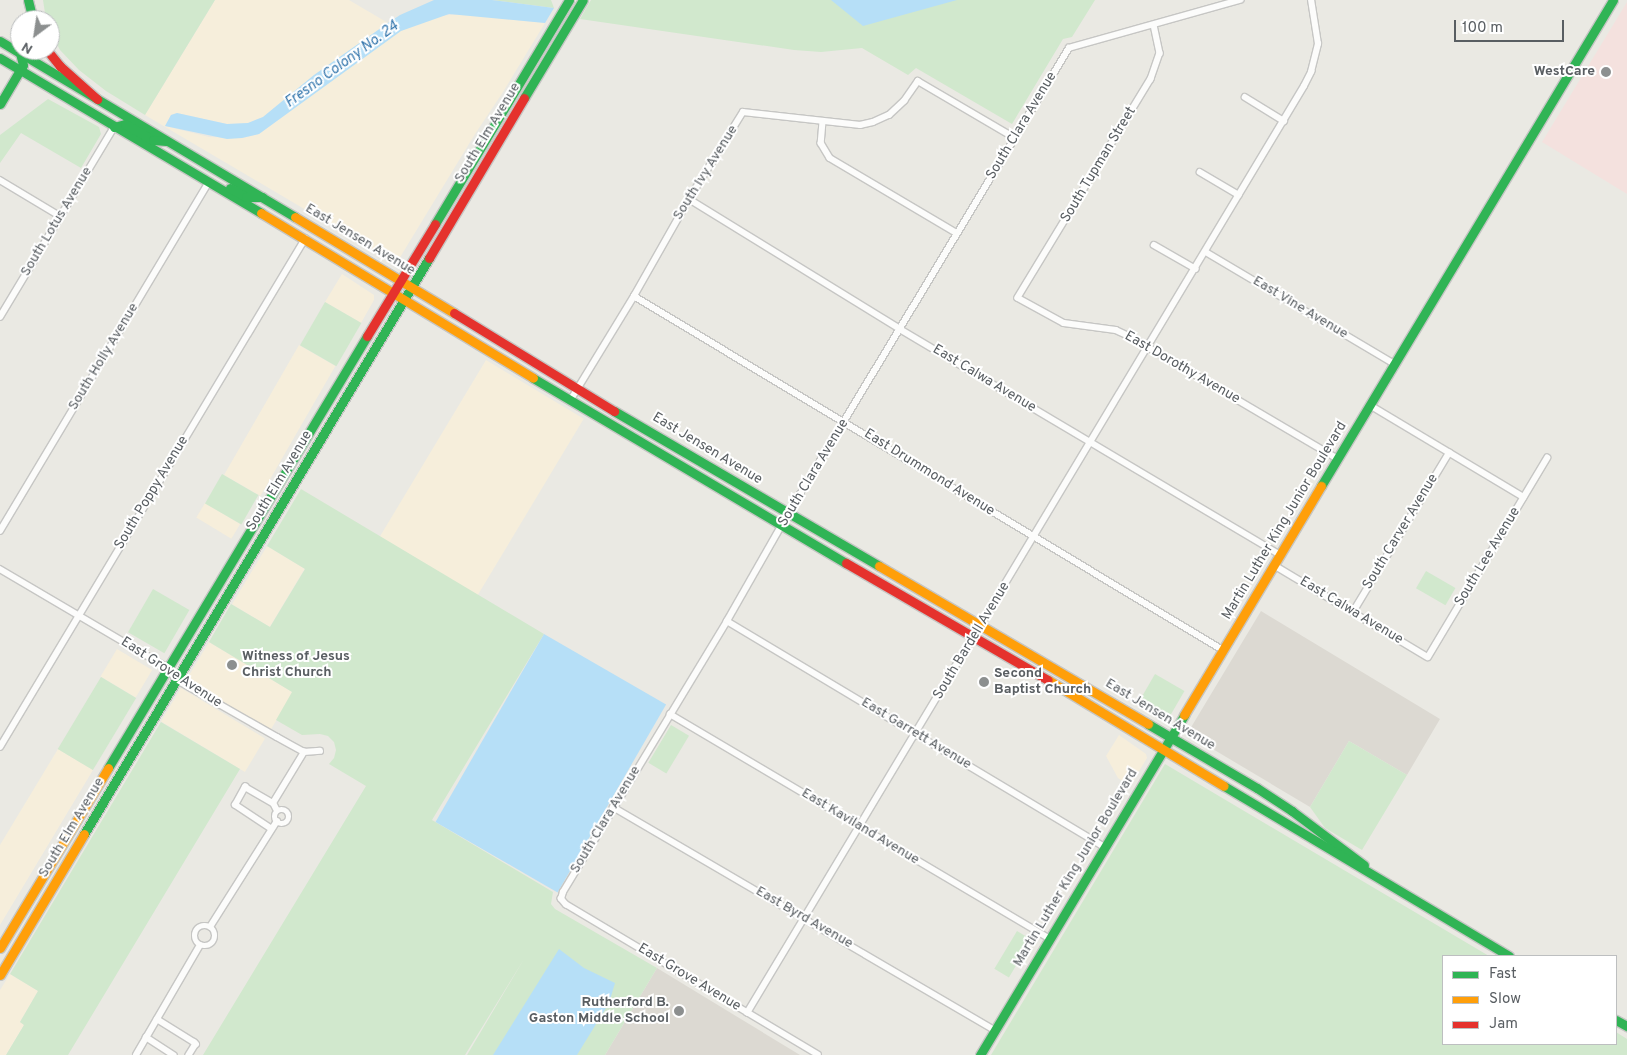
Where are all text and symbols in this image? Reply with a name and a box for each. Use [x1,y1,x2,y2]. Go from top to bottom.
north arrow [10,10,60,60]
scale bar [1457,10,1567,42]
water label: Fresno Colony No. 24 [282,18,402,112]
text: 100 m [1462,19,1503,38]
text: N [19,38,36,57]
place label: WestCare [1534,64,1595,80]
marker: WestCare [1599,65,1613,79]
street label: South Clara Avenue [983,69,1061,183]
street label: South Elm Avenue [451,80,525,186]
street label: South Tupman Street [1058,104,1140,226]
street label: South Ivy Avenue [670,122,742,224]
street label: South Lotus Avenue [18,164,96,280]
street label: East Jensen Avenue [302,200,418,280]
street label: East Vine Avenue [1249,273,1351,343]
street label: South Holly Avenue [65,300,143,414]
street label: East Dorothy Avenue [1121,328,1243,408]
street label: East Calwa Avenue [929,341,1039,417]
street label: East Jensen Avenue [649,409,765,489]
street label: South Clara Avenue [775,416,853,530]
street label: Martin Luther King Junior Boulevard [1219,419,1351,623]
street label: East Drummond Avenue [860,426,998,520]
street label: South Elm Avenue [243,428,317,534]
street label: South Poppy Avenue [111,433,193,553]
street label: South Carver Avenue [1360,471,1442,593]
street label: South Lee Avenue [1452,504,1524,610]
street label: East Calwa Avenue [1296,573,1406,649]
street label: South Bardell Avenue [930,579,1014,703]
street label: East Grove Avenue [117,634,225,712]
place label: Witness of Jesus Christ Church [242,649,350,682]
marker: Witness of Jesus Christ Church [226,659,238,671]
place label: Second Baptist Church [994,666,1091,699]
street label: East Jensen Avenue [1102,675,1218,755]
marker: Second Baptist Church [978,676,990,688]
street label: East Garrett Avenue [858,694,974,774]
street label: South Clara Avenue [567,763,645,877]
street label: Martin Luther King Junior Boulevard [1010,766,1142,970]
street label: South Elm Avenue [35,775,109,881]
street label: East Kaviland Avenue [798,785,922,869]
street label: East Byrd Avenue [752,883,856,953]
street label: East Grove Avenue [634,940,744,1016]
legend [1442,955,1617,1045]
text: Fast [1489,965,1517,984]
text: Slow [1489,990,1521,1009]
place label: Rutherford B. Gaston Middle School [529,995,669,1028]
marker: Rutherford B. Gaston Middle School [673,1005,685,1017]
text: Jam [1489,1015,1518,1034]

